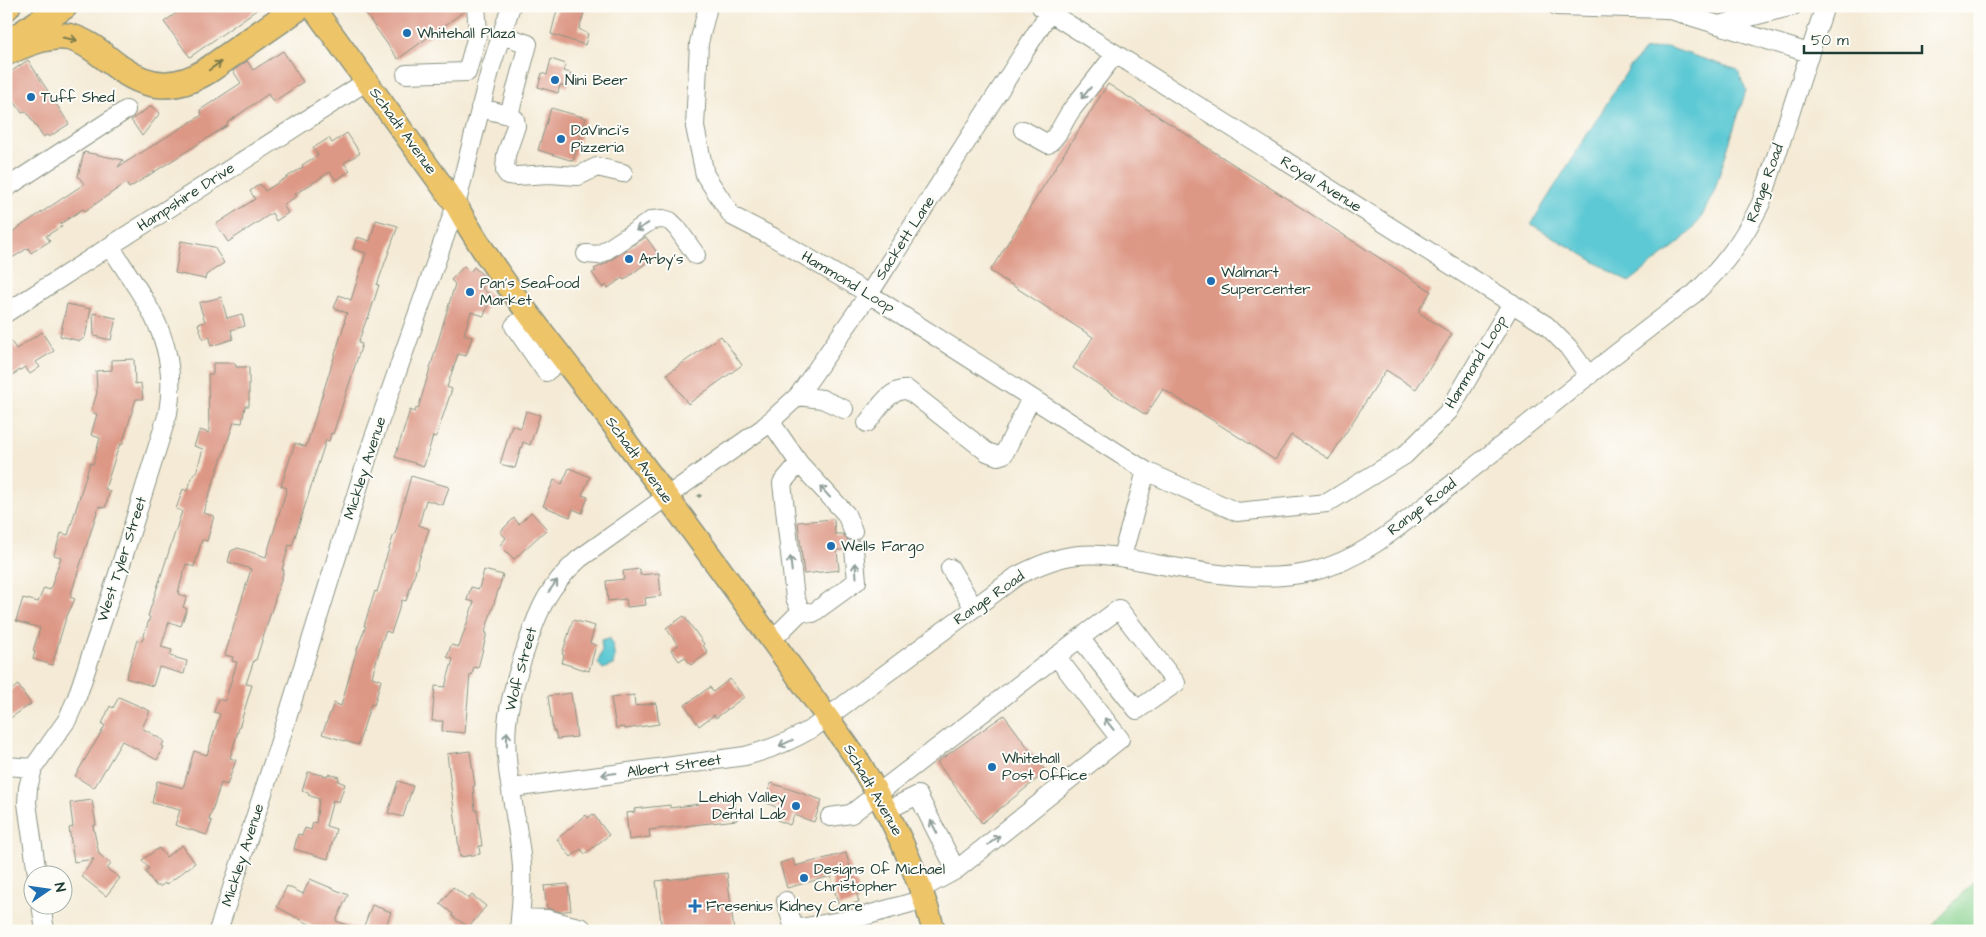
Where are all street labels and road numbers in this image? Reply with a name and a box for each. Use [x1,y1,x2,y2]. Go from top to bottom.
street label: Schadt Avenue [364,83,442,179]
street label: Range Road [1741,141,1790,226]
street label: Royal Avenue [1276,151,1366,218]
street label: Hampshire Drive [133,158,239,236]
street label: Sackett Lane [870,192,940,284]
street label: Hammond Loop [797,246,899,318]
street label: Hammond Loop [1440,311,1512,413]
street label: Schadt Avenue [600,412,678,508]
street label: Mickley Avenue [339,414,392,522]
street label: Range Road [1383,473,1462,541]
street label: West Tyler Street [92,494,153,625]
street label: Range Road [949,566,1029,631]
street label: Wolf Street [500,625,542,713]
street label: Schadt Avenue [838,740,908,840]
street label: Albert Street [625,749,723,783]
street label: Mickley Avenue [217,801,270,909]

